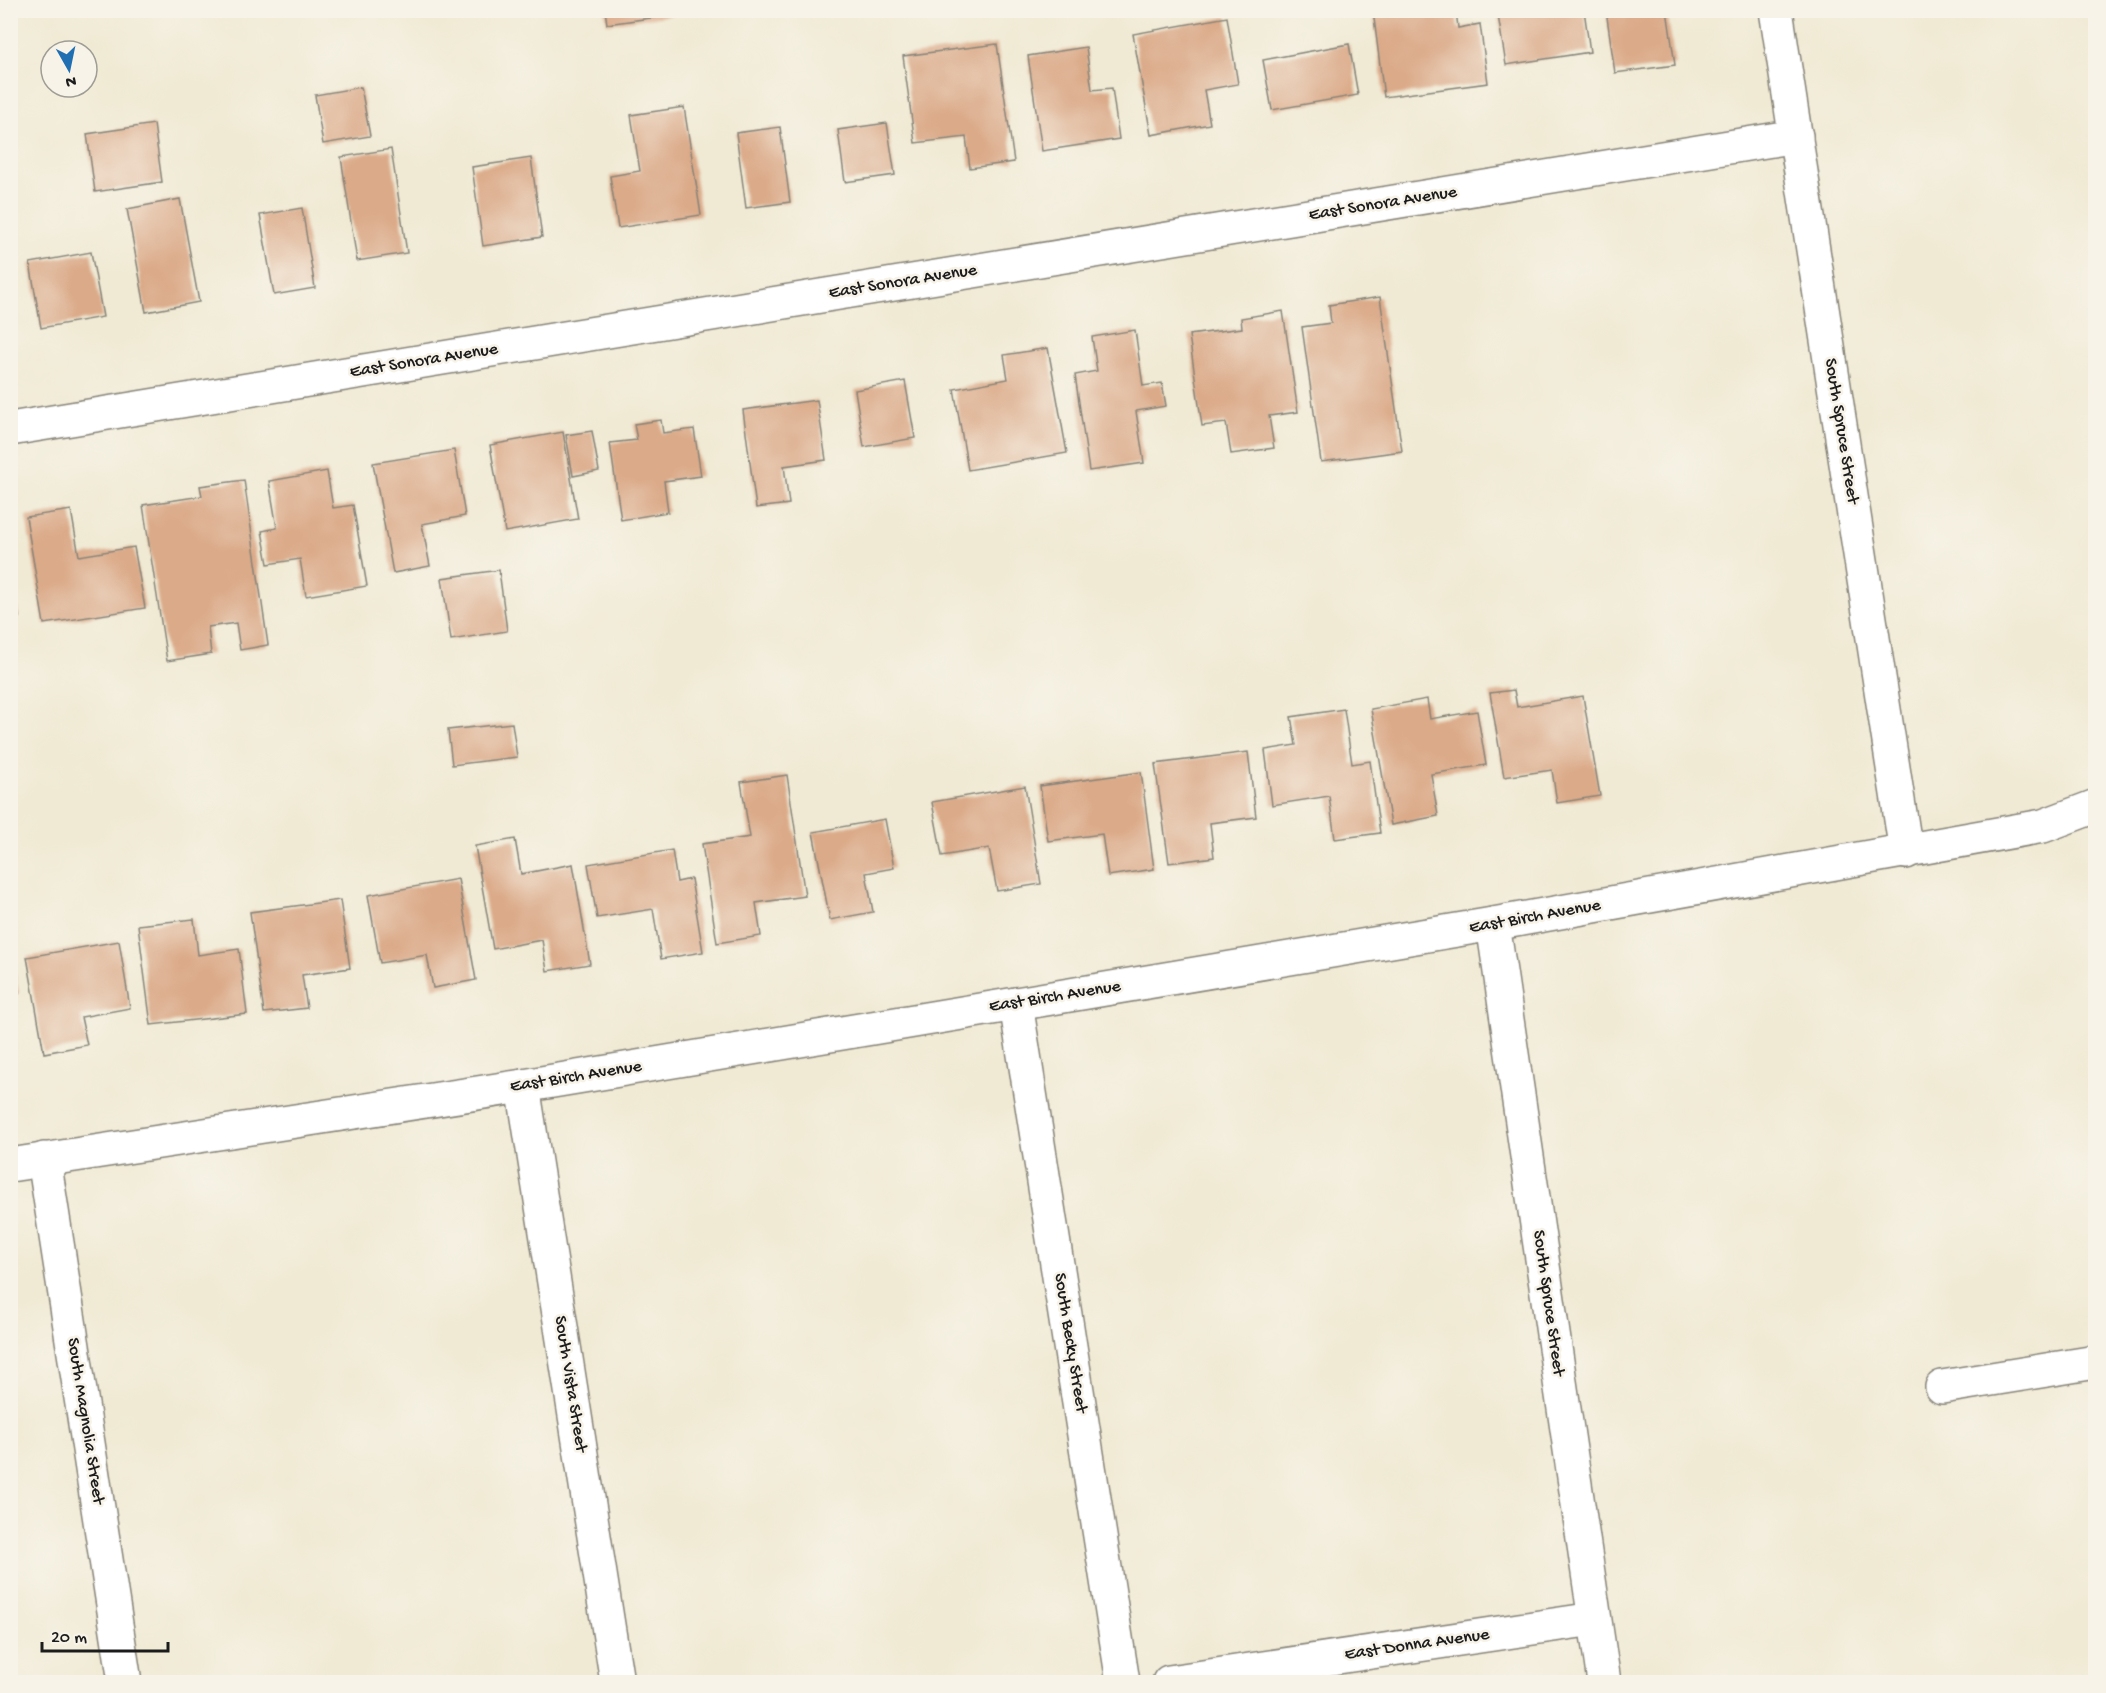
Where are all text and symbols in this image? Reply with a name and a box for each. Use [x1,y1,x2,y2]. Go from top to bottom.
north arrow [39,39,99,99]
text: N [64,70,77,91]
street label: East Sonora Avenue [1307,182,1459,226]
street label: East Sonora Avenue [827,260,979,304]
street label: East Sonora Avenue [348,339,500,383]
street label: South Spruce Street [1819,357,1863,507]
street label: East Birch Avenue [1468,895,1603,939]
street label: East Birch Avenue [988,976,1123,1018]
street label: East Birch Avenue [509,1056,644,1098]
street label: South Spruce Street [1527,1229,1569,1379]
street label: South Becky Street [1049,1272,1092,1416]
street label: South Vista Street [549,1314,591,1455]
street label: South Magnolia Street [61,1336,109,1507]
scale bar [42,1615,168,1653]
street label: East Donna Avenue [1343,1624,1491,1666]
text: 20 m [51,1628,87,1649]

